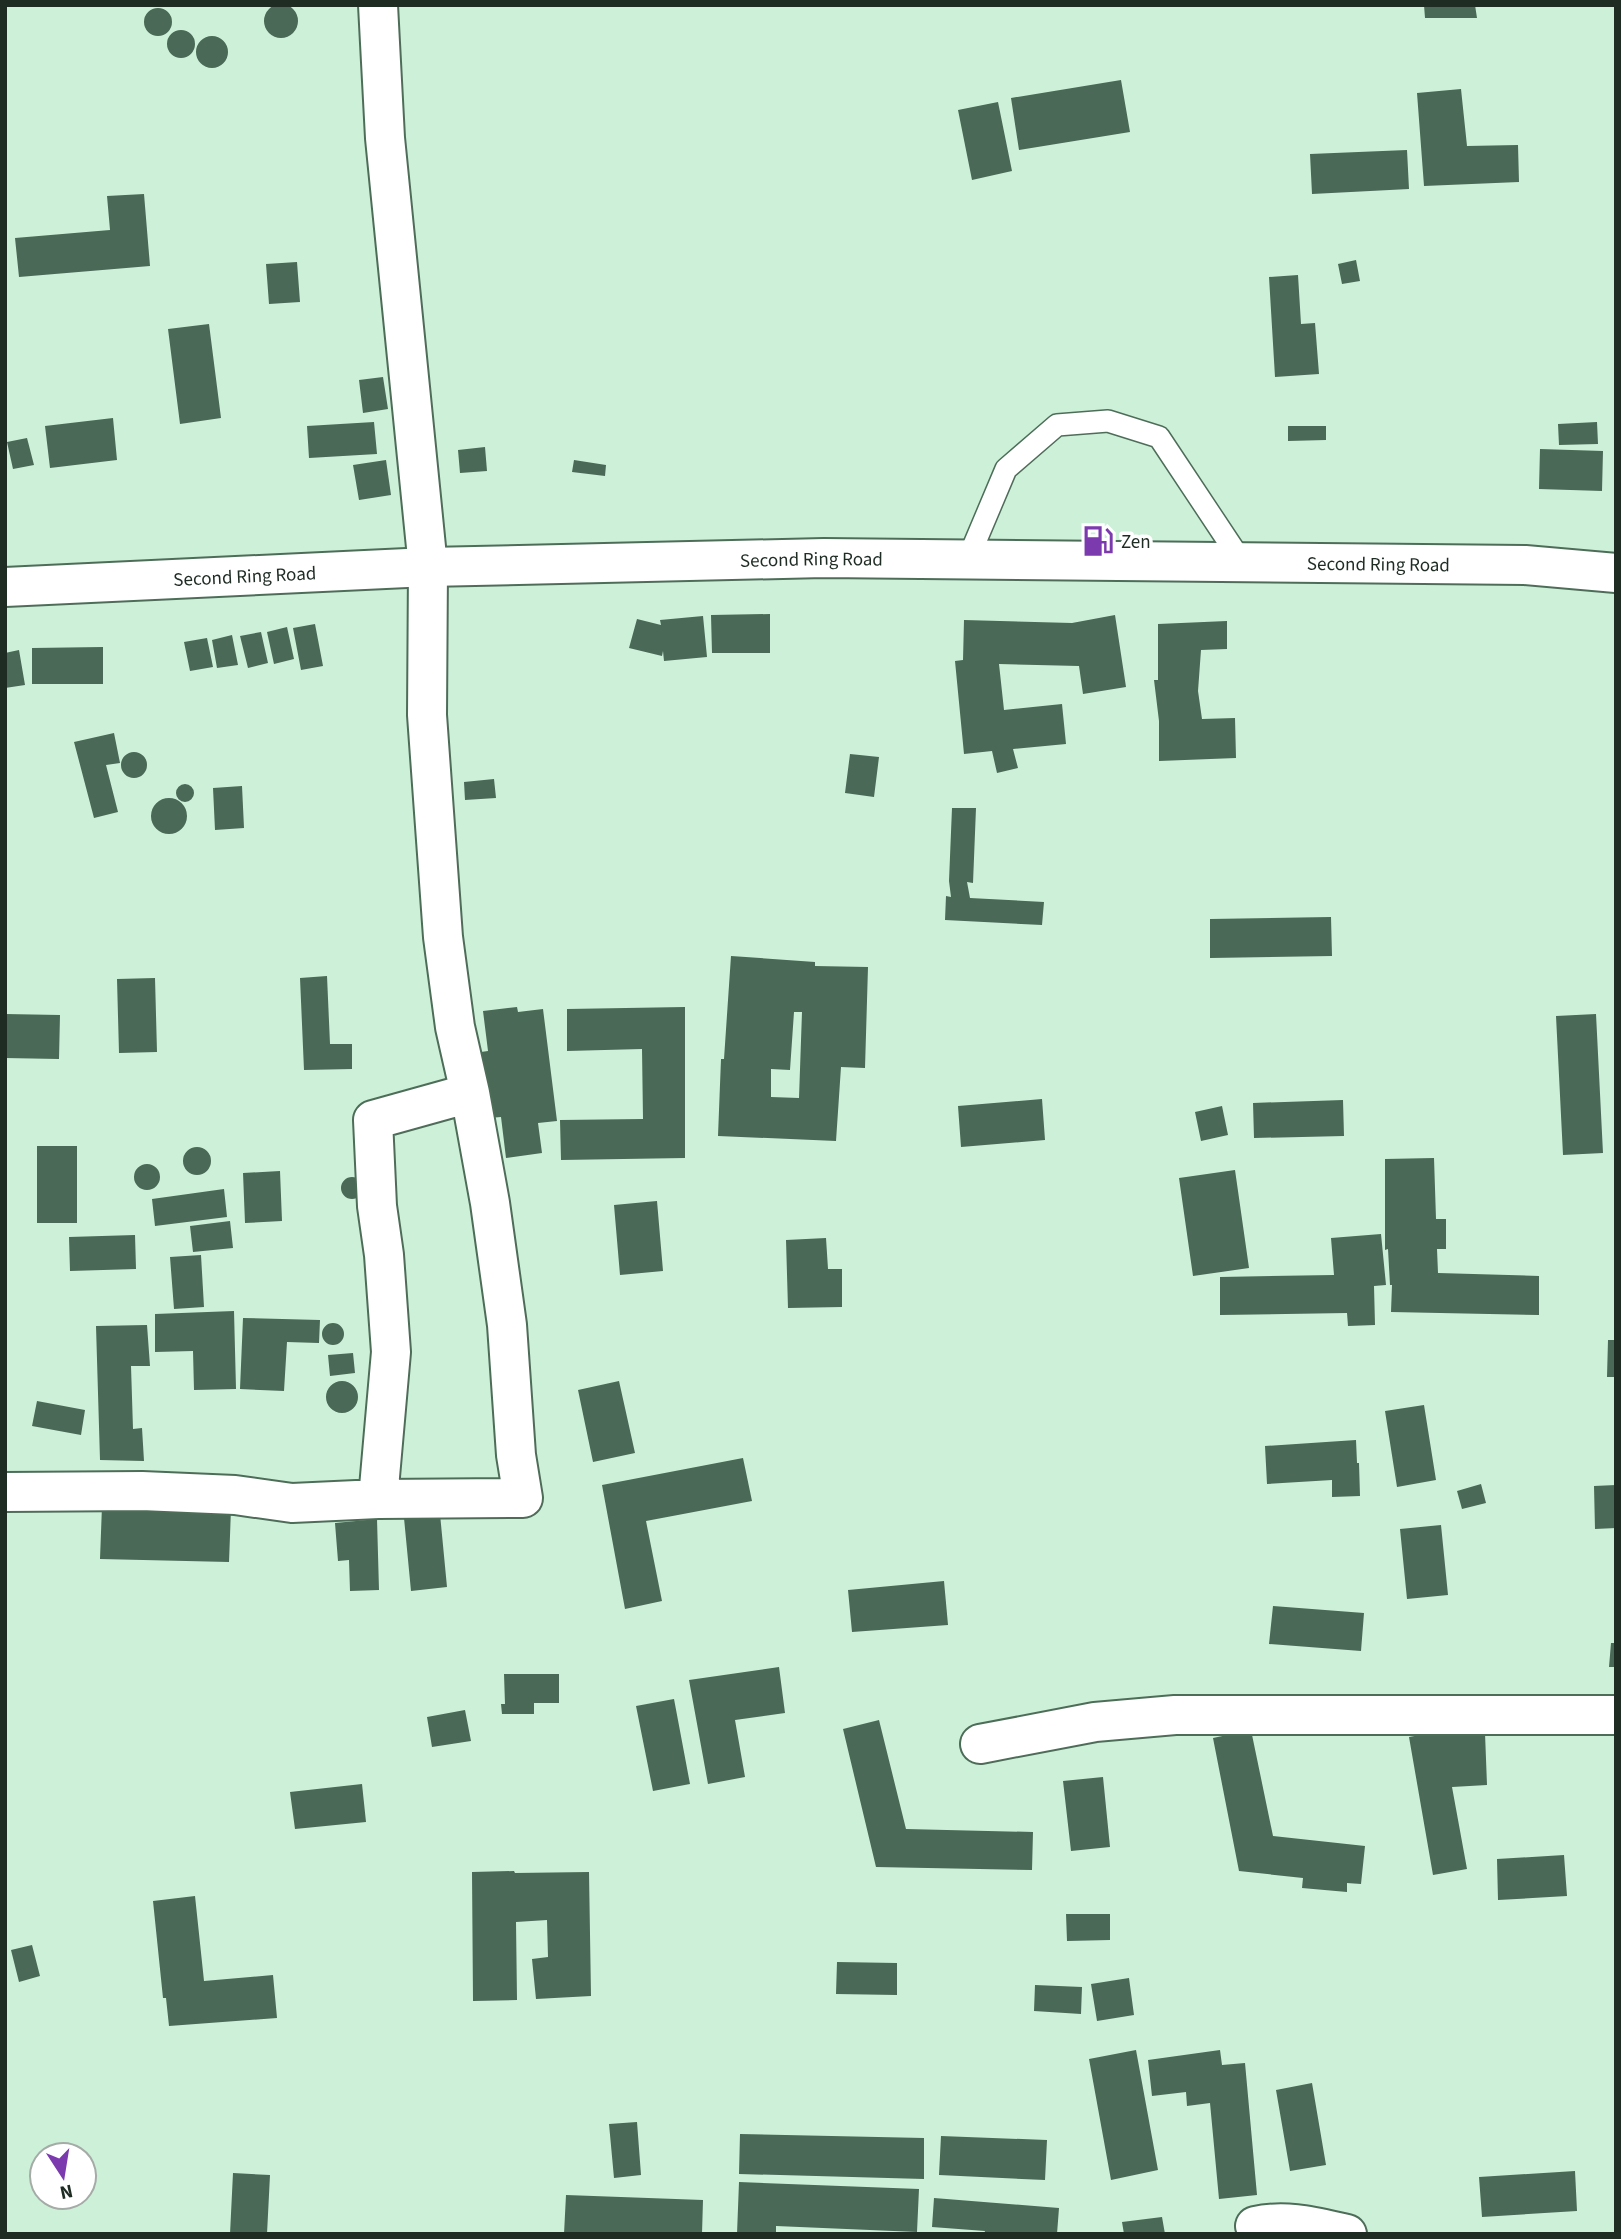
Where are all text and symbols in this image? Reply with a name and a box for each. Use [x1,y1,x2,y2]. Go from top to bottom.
fuel station icon: Zen [1081,524,1115,558]
place label: Zen [1121,529,1151,556]
street label: Second Ring Road [740,546,883,575]
street label: Second Ring Road [1307,551,1450,579]
street label: Second Ring Road [173,560,317,594]
north arrow [28,2141,98,2211]
text: N [57,2177,75,2206]

